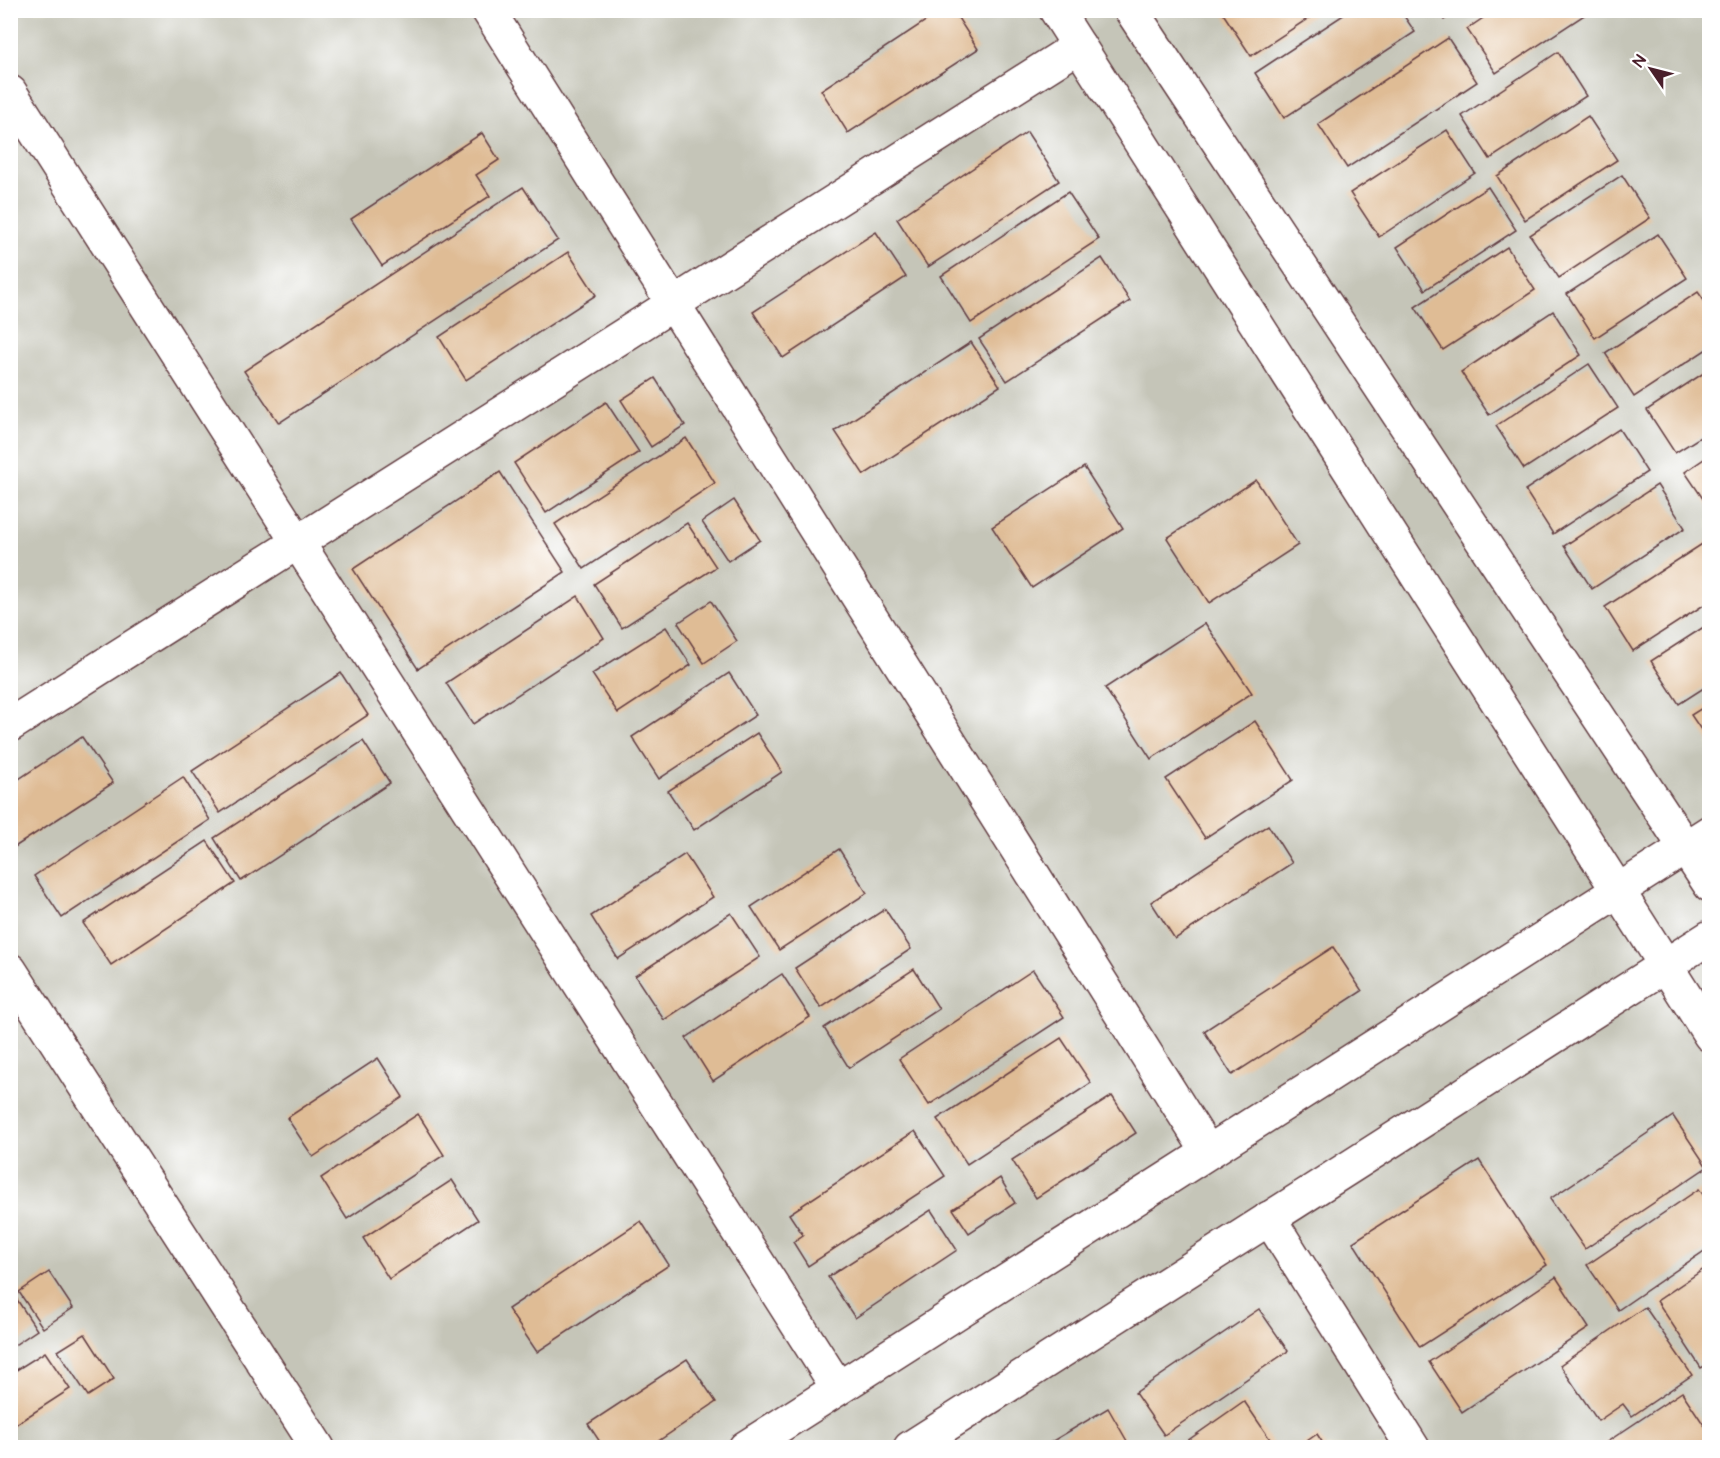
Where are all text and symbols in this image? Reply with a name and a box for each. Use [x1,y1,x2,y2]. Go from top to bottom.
north arrow [1621,39,1681,99]
text: N [1628,51,1651,71]

